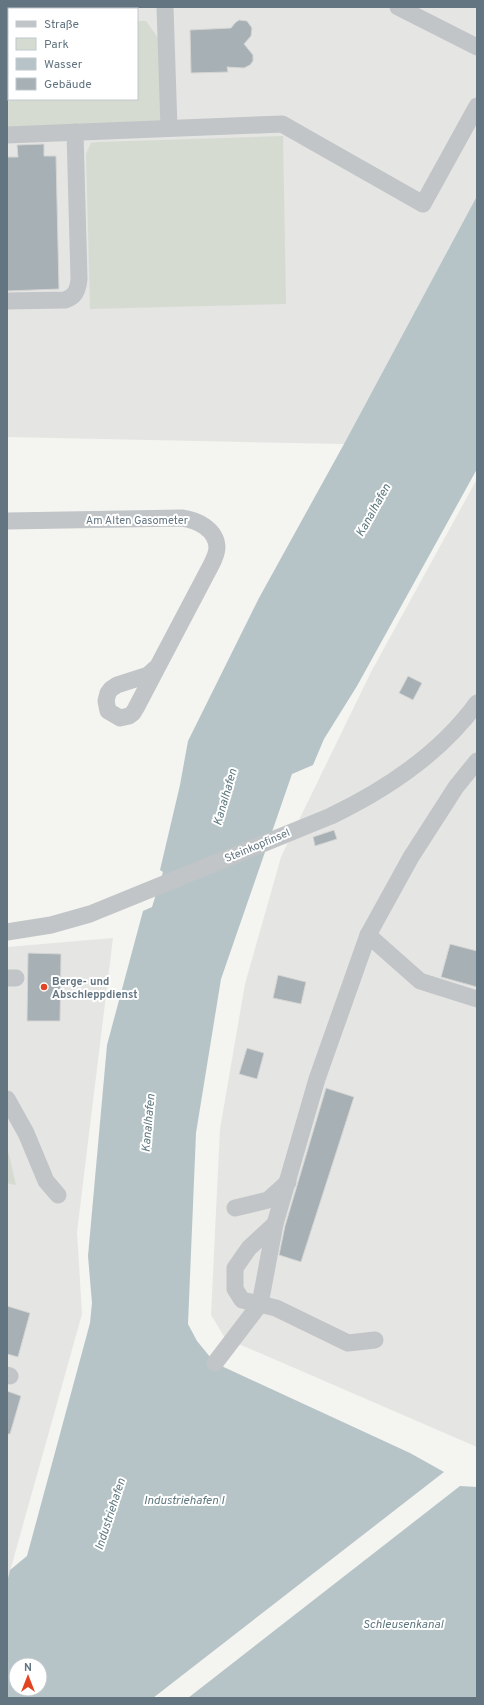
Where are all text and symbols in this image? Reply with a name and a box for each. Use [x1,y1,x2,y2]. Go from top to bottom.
legend [8,8,138,100]
text: Straße [44,17,79,33]
text: Park [44,37,69,53]
text: Wasser [44,57,83,73]
text: Gebäude [44,77,92,93]
water label: Kanalhafen [353,481,395,540]
street label: Am Alten Gasometer [86,514,189,528]
water label: Kanalhafen [210,767,242,828]
street label: Steinkopfinsel [223,826,292,866]
place label: Berge- und Abschleppdienst [52,975,138,1002]
marker: Berge- und Abschleppdienst [39,982,49,992]
water label: Kanalhafen [138,1093,160,1153]
water label: Industriehafen [92,1476,130,1552]
water label: Industriehafen I [144,1493,225,1509]
water label: Schleusenkanal [363,1617,444,1633]
north arrow [8,1657,48,1697]
text: N [24,1661,32,1675]

